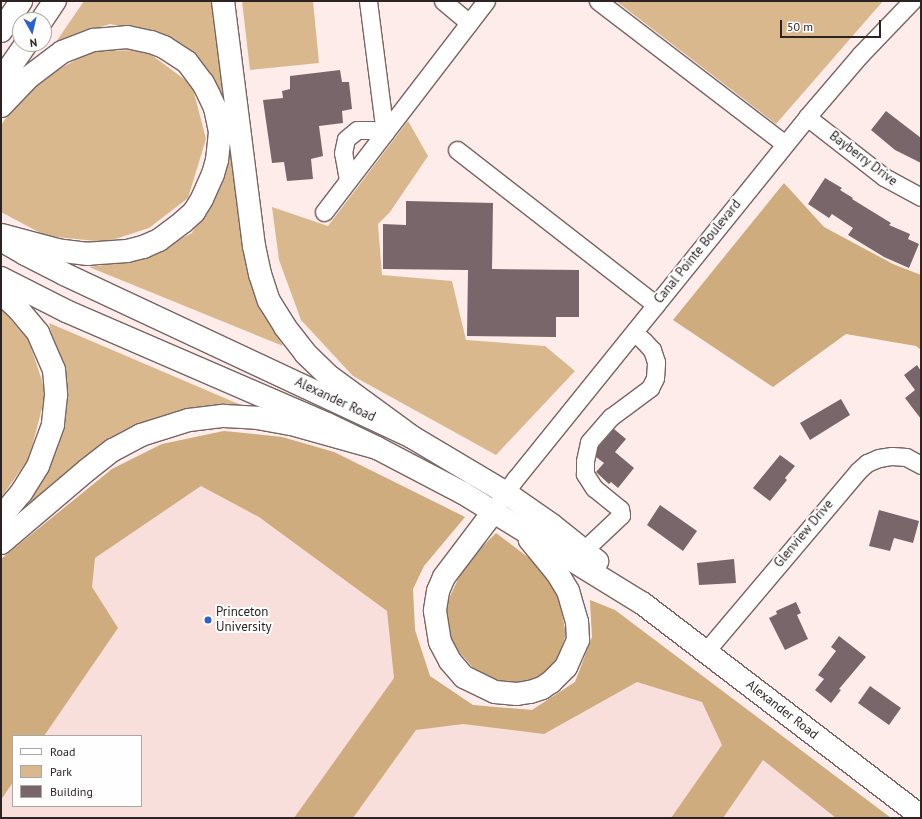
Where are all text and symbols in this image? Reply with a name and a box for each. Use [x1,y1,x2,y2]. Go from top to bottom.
north arrow [12,12,52,52]
scale bar [782,12,883,38]
text: 50 m [787,19,813,34]
text: N [29,35,38,50]
street label: Bayberry Drive [826,128,900,190]
street label: Canal Pointe Boulevard [651,197,745,307]
street label: Alexander Road [292,375,378,425]
street label: Glenview Drive [771,497,837,571]
place label: Princeton University [216,605,272,636]
marker: Princeton University [203,615,213,625]
street label: Alexander Road [743,677,821,743]
legend [12,735,142,807]
text: Road [50,744,75,759]
text: Park [50,764,72,779]
text: Building [50,784,93,799]

